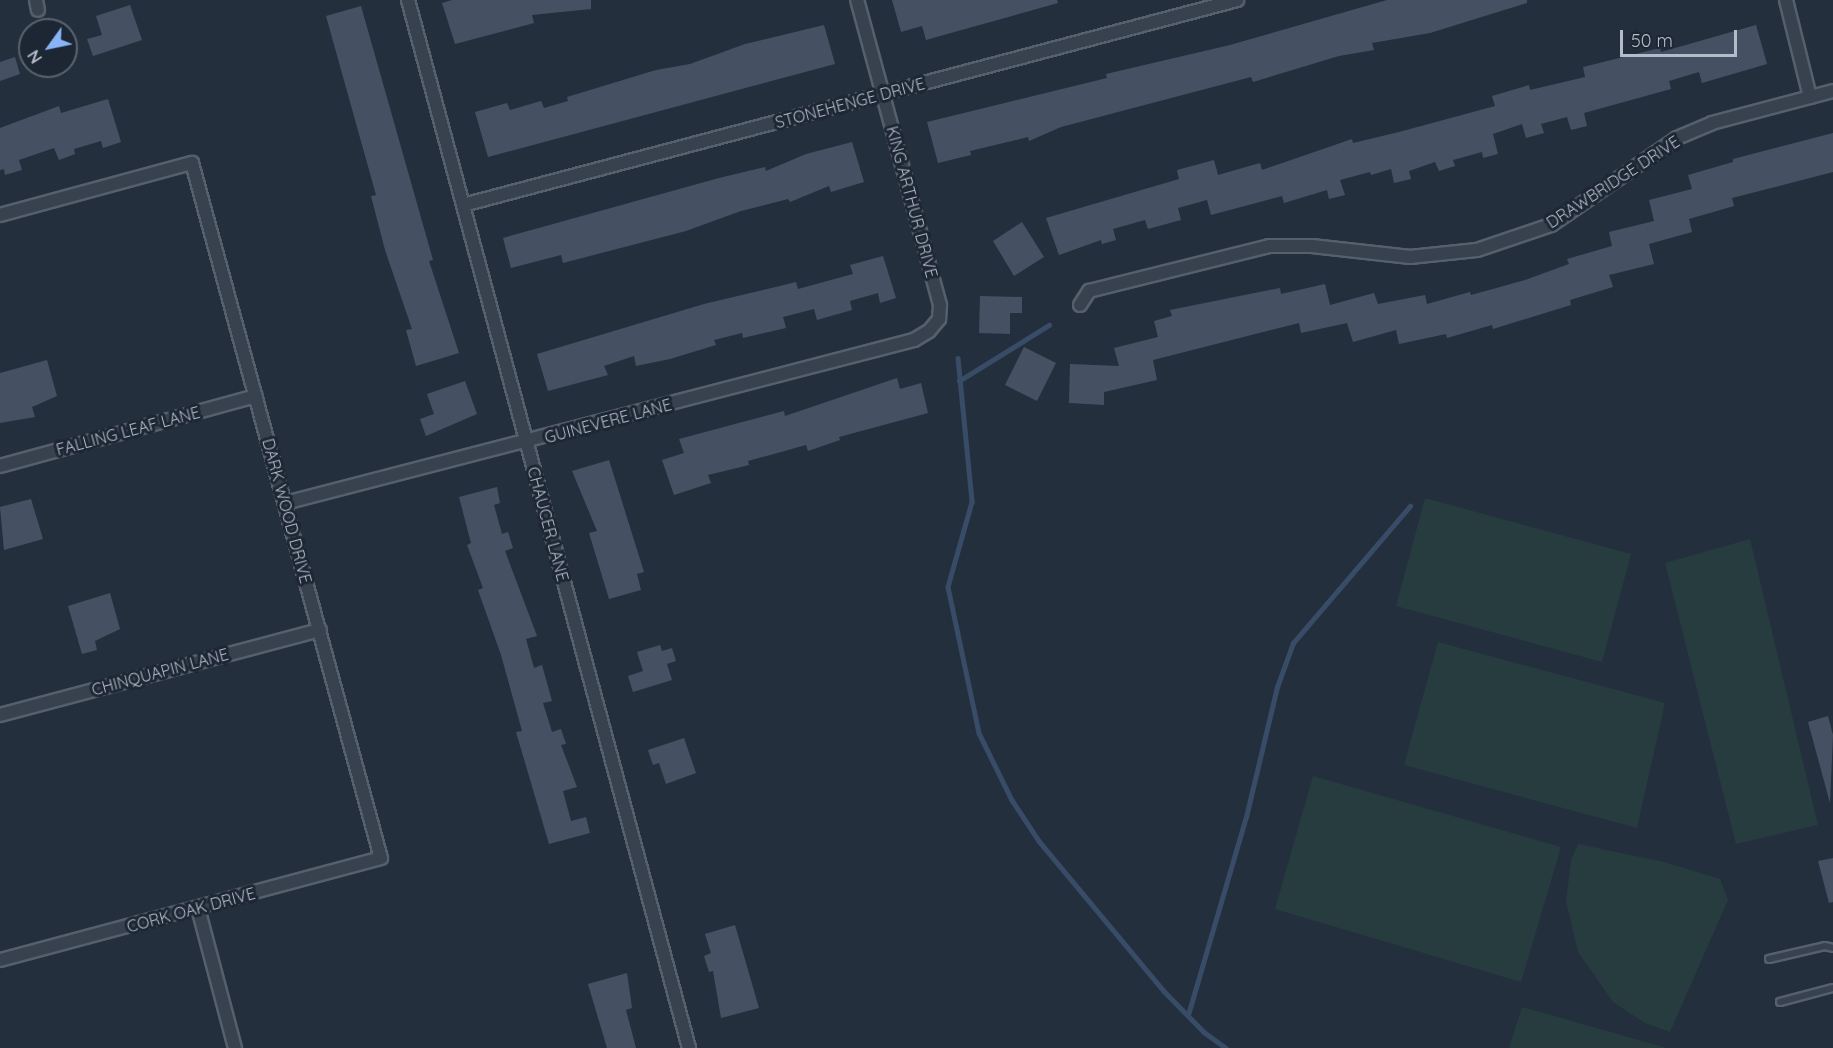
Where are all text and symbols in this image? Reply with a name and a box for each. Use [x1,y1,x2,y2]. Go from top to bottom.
north arrow [18,18,78,78]
scale bar [1623,18,1740,56]
text: 50 m [1631,29,1673,52]
text: N [23,46,46,67]
street label: STONEHENGE DRIVE [773,74,927,132]
street label: KING ARTHUR DRIVE [882,124,942,280]
street label: DRAWBRIDGE DRIVE [1543,132,1683,232]
street label: GUINEVERE LANE [542,395,674,447]
street label: FALLING LEAF LANE [54,403,202,459]
street label: DARK WOOD DRIVE [258,436,316,586]
street label: CHAUCER LANE [523,465,573,583]
street label: CHINQUAPIN LANE [90,645,230,699]
street label: CORK OAK DRIVE [125,884,257,936]

